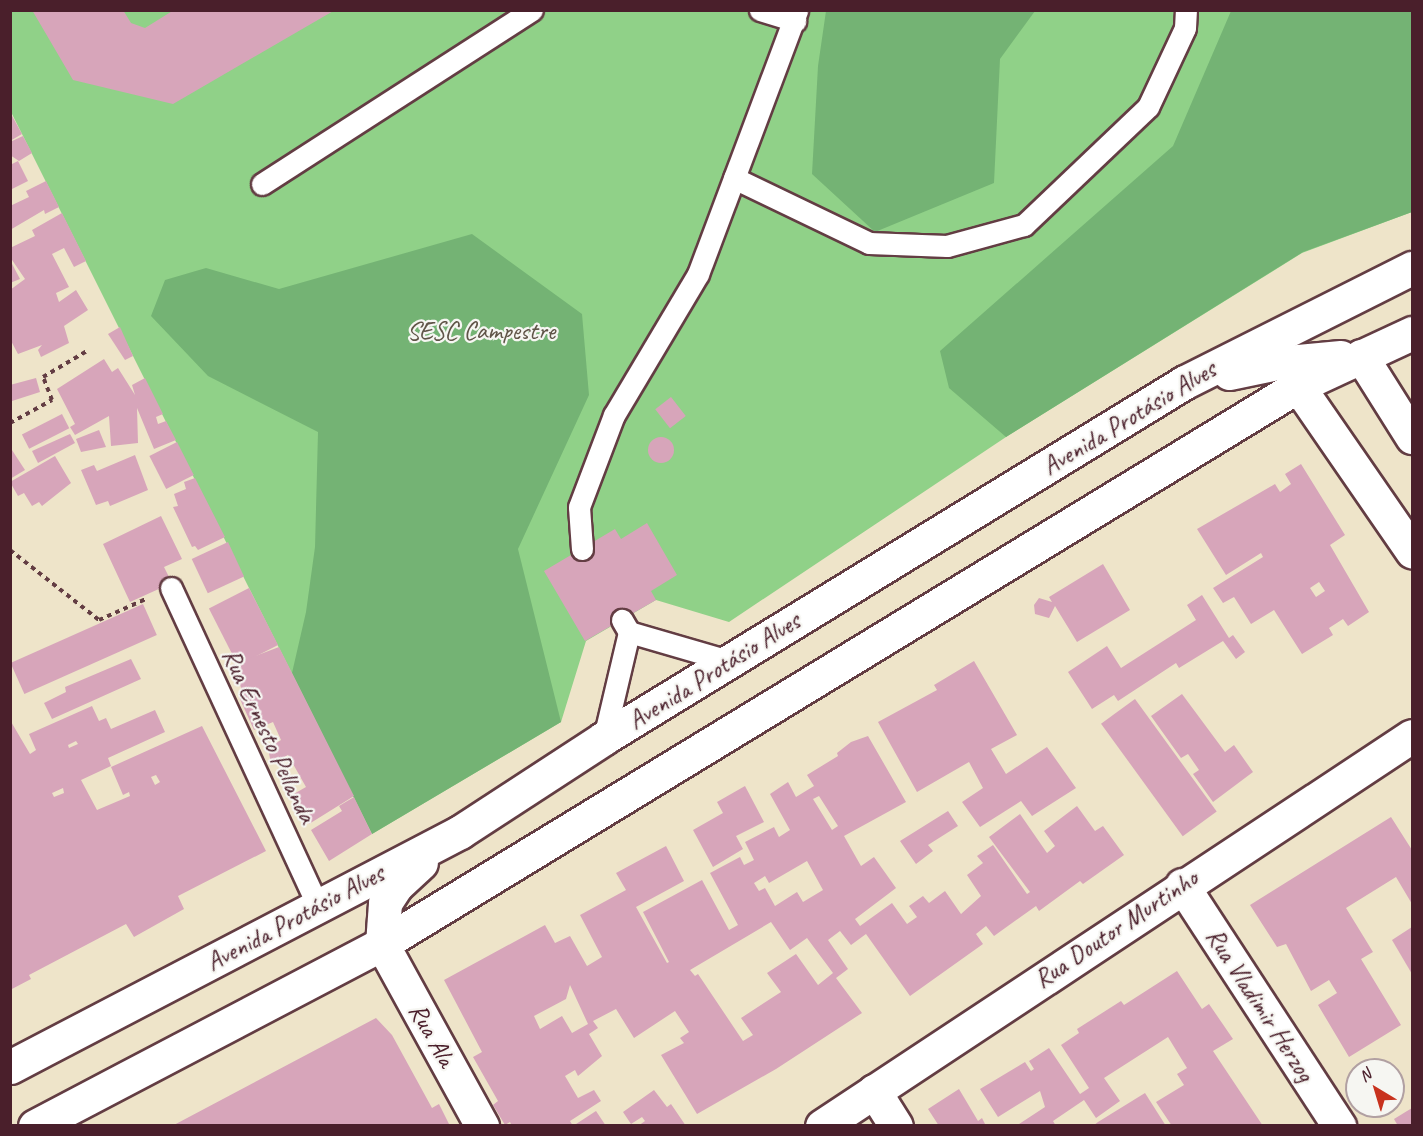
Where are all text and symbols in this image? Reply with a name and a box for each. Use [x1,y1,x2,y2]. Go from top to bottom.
park label: SESC Campestre [407,315,555,347]
street label: Avenida Protásio Alves [1037,354,1221,482]
street label: Avenida Protásio Alves [622,606,806,736]
street label: Rua Ernesto Pellanda [215,644,323,828]
street label: Avenida Protásio Alves [201,858,389,978]
street label: Rua Doutor Murtinho [1028,863,1204,995]
street label: Rua Vladimir Herzog [1199,922,1321,1088]
street label: Rua Ala [402,998,462,1072]
north arrow [1345,1058,1405,1118]
text: N [1355,1064,1375,1086]

